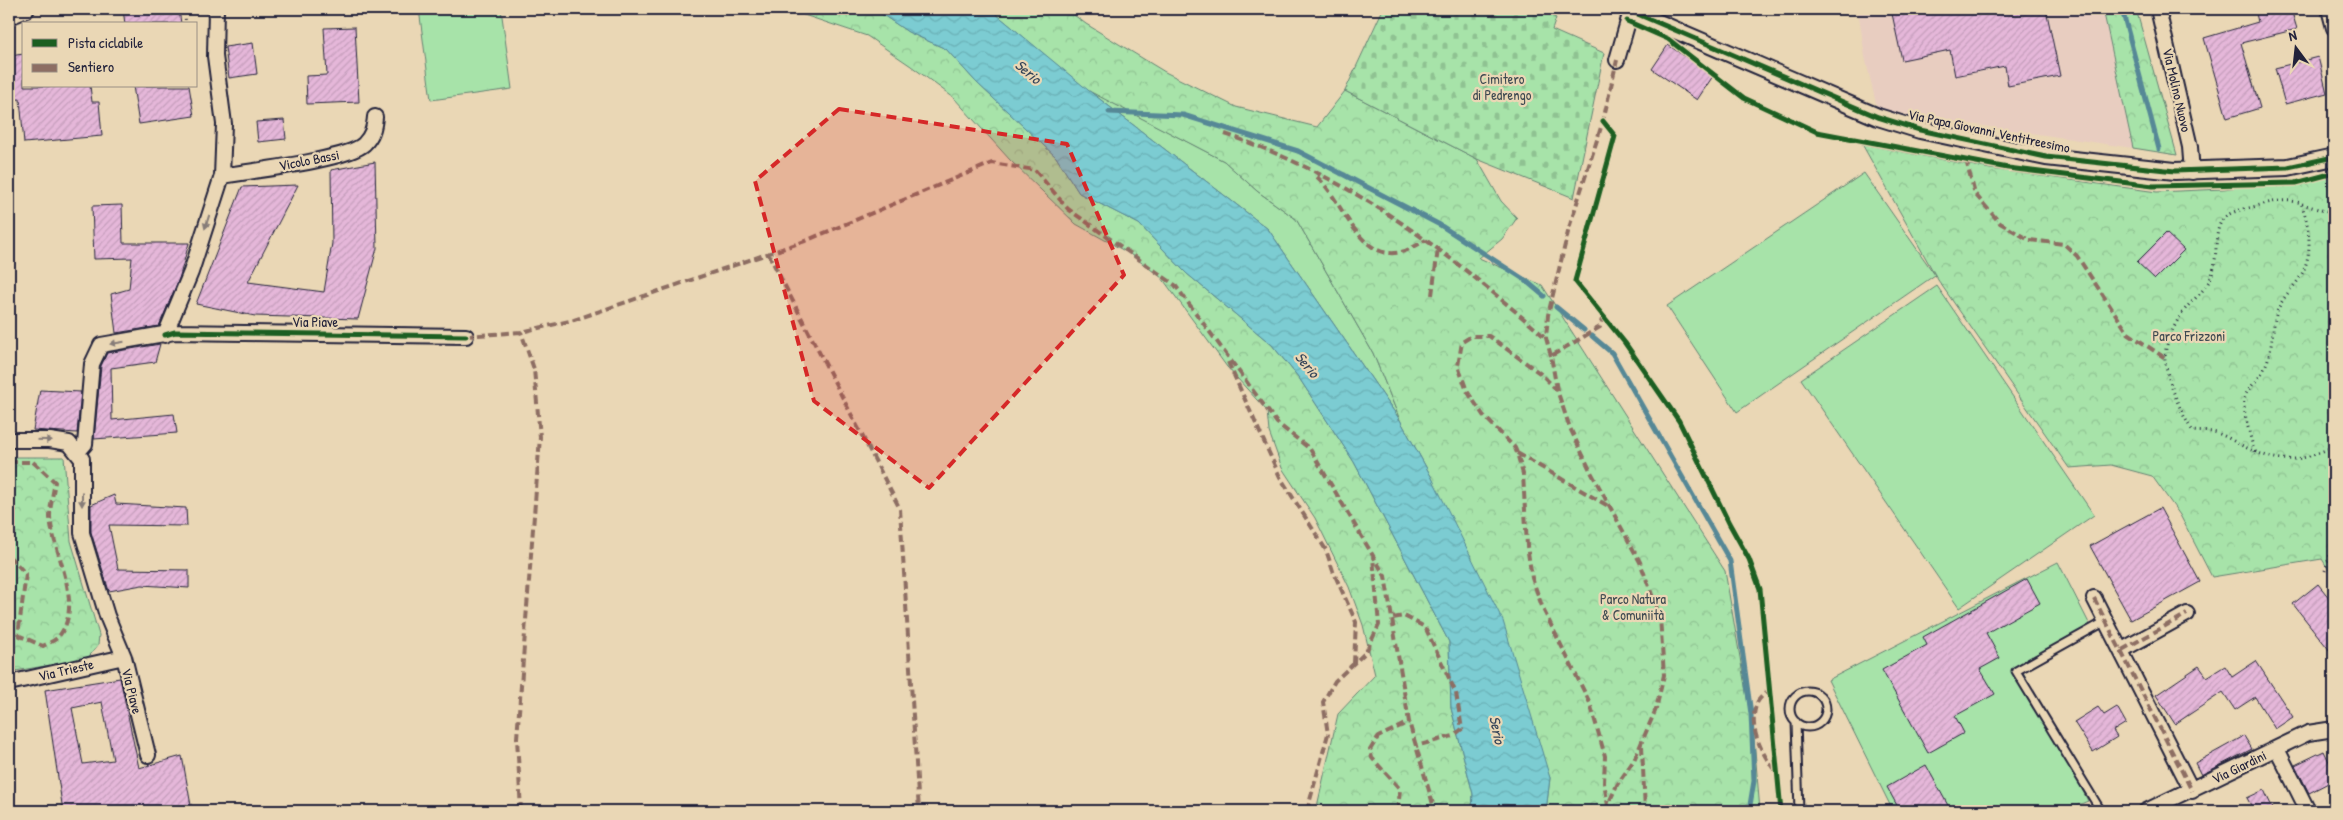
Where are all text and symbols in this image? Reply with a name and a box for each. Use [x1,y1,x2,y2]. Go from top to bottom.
legend [22,22,198,88]
north arrow [2270,22,2320,72]
text: N [2286,25,2299,45]
text: Pista ciclabile [68,32,143,53]
street label: Via Molino Nuovo [2159,46,2196,134]
water label: Serio [1011,55,1047,89]
text: Sentiero [68,56,114,77]
park label: Cimitero di Pedrengo [1473,69,1532,105]
street label: Via Papa Giovanni Ventitreesimo [1906,104,2072,158]
street label: Vicolo Bassi [277,144,341,175]
one-way arrow [203,215,211,230]
street label: Via Piave [292,312,339,331]
park label: Parco Frizzoni [2153,326,2225,345]
one-way arrow [108,339,124,347]
water label: Serio [1290,347,1325,383]
one-way arrow [37,437,53,445]
one-way arrow [78,491,86,507]
park label: Parco Natura & Comuniità [1600,589,1667,624]
street label: Via Trieste [36,654,96,685]
street label: Via Piave [118,666,147,716]
water label: Serio [1484,714,1511,747]
street label: Via Giardini [2208,745,2269,788]

